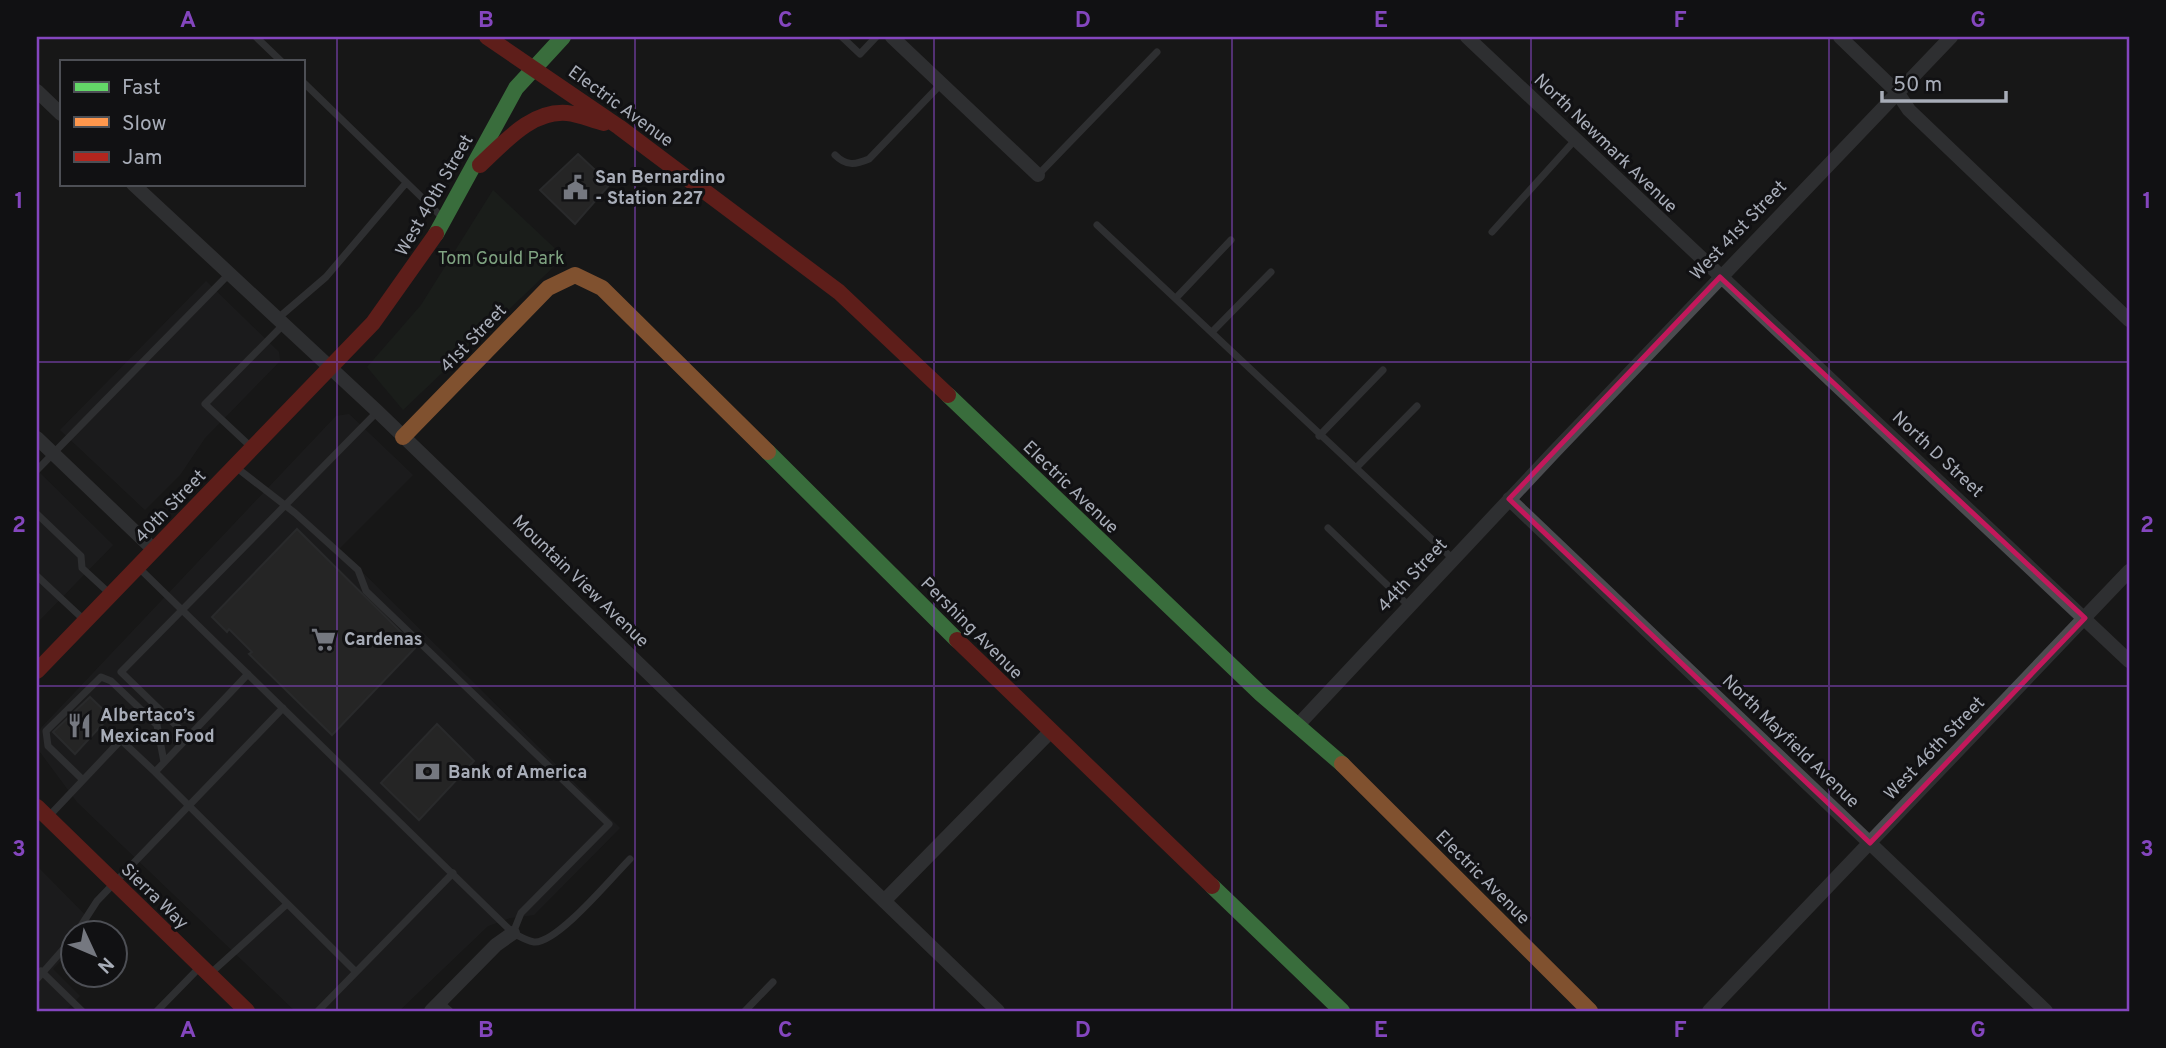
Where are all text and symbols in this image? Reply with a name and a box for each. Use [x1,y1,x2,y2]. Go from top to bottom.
text: A [180,7,196,36]
text: B [478,7,494,36]
text: C [778,7,792,36]
text: D [1075,7,1091,36]
text: E [1374,7,1388,36]
text: F [1673,7,1687,36]
text: G [1970,7,1986,36]
legend [60,60,304,186]
scale bar [1882,60,2007,104]
street label: Electric Avenue [563,61,677,153]
street label: North Newmark Avenue [1528,69,1682,219]
text: 50 m [1893,72,1942,99]
text: Fast [122,75,161,102]
text: Slow [122,111,167,138]
street label: West 40th Street [391,131,479,261]
text: Jam [122,145,163,172]
place label: San Bernardino - Station 227 [595,167,726,211]
public building icon: San Bernardino - Station 227 [561,173,589,201]
street label: West 41st Street [1686,176,1792,286]
text: 1 [14,188,24,217]
text: 1 [2142,188,2152,217]
park label: Tom Gould Park [437,248,565,271]
street label: 41st Street [436,300,512,378]
street label: North D Street [1886,407,1988,503]
street label: Electric Avenue [1017,437,1123,540]
street label: 40th Street [130,466,212,549]
street label: Mountain View Avenue [507,511,653,653]
text: 2 [12,512,26,541]
text: 2 [2140,512,2154,541]
street label: 44th Street [1373,534,1453,618]
street label: Pershing Avenue [915,573,1027,685]
supermarket icon: Cardenas [310,625,338,653]
place label: Cardenas [344,629,423,652]
street label: North Mayfield Avenue [1716,670,1864,814]
street label: West 46th Street [1880,692,1991,806]
place label: Albertaco’s Mexican Food [100,705,215,749]
restaurant icon: Albertaco’s Mexican Food [66,711,94,739]
bank icon: Bank of America [414,758,442,786]
place label: Bank of America [448,762,587,785]
street label: Electric Avenue [1430,826,1534,930]
text: 3 [12,836,26,865]
text: 3 [2140,836,2154,865]
street label: Sierra Way [115,859,193,935]
north arrow [60,918,130,988]
text: N [91,951,118,978]
text: A [180,1017,196,1046]
text: B [478,1017,494,1046]
text: C [778,1017,792,1046]
text: D [1075,1017,1091,1046]
text: E [1374,1017,1388,1046]
text: F [1673,1017,1687,1046]
text: G [1970,1017,1986,1046]

